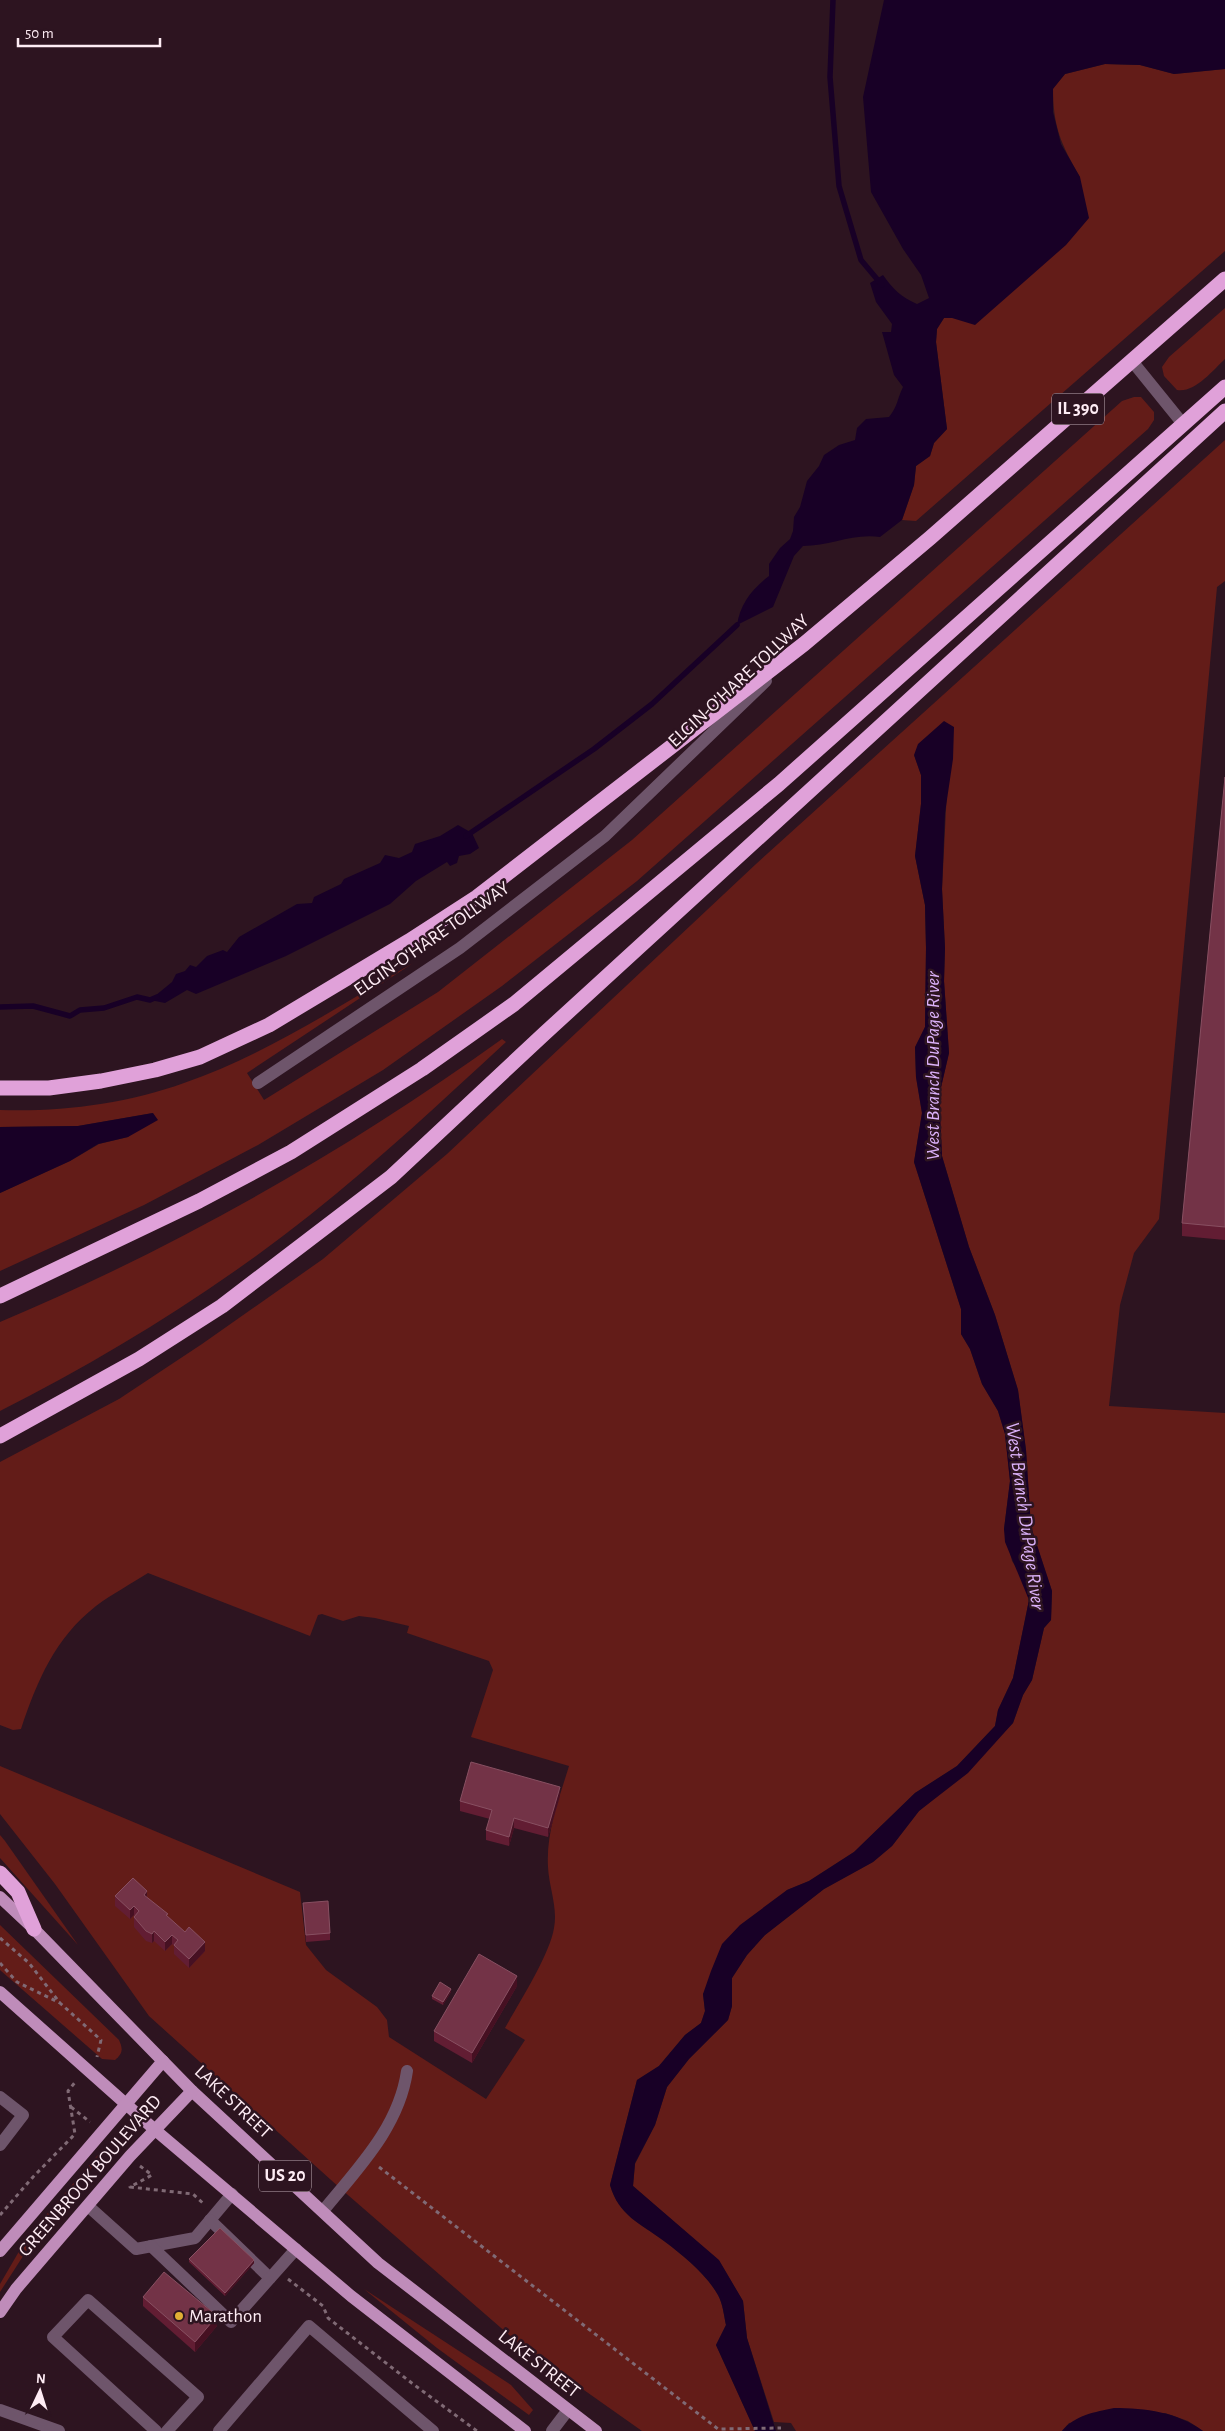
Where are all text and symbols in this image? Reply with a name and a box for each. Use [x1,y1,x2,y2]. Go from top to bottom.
scale bar [18,15,160,47]
text: 50 m [25,26,54,41]
road number: IL 390 [1052,394,1104,424]
street label: ELGIN-O'HARE TOLLWAY [665,611,813,751]
street label: ELGIN-O'HARE TOLLWAY [351,878,513,1000]
water label: West Branch DuPage River [923,971,943,1160]
water label: West Branch DuPage River [1002,1421,1048,1611]
street label: LAKE STREET [191,2062,275,2142]
street label: GREENBROOK BOULEVARD [15,2092,165,2260]
road number: US 20 [259,2160,311,2192]
place label: Marathon [189,2307,262,2326]
marker: Marathon [173,2310,185,2322]
street label: LAKE STREET [495,2326,583,2402]
north arrow [15,2366,65,2416]
text: N [35,2372,46,2386]

